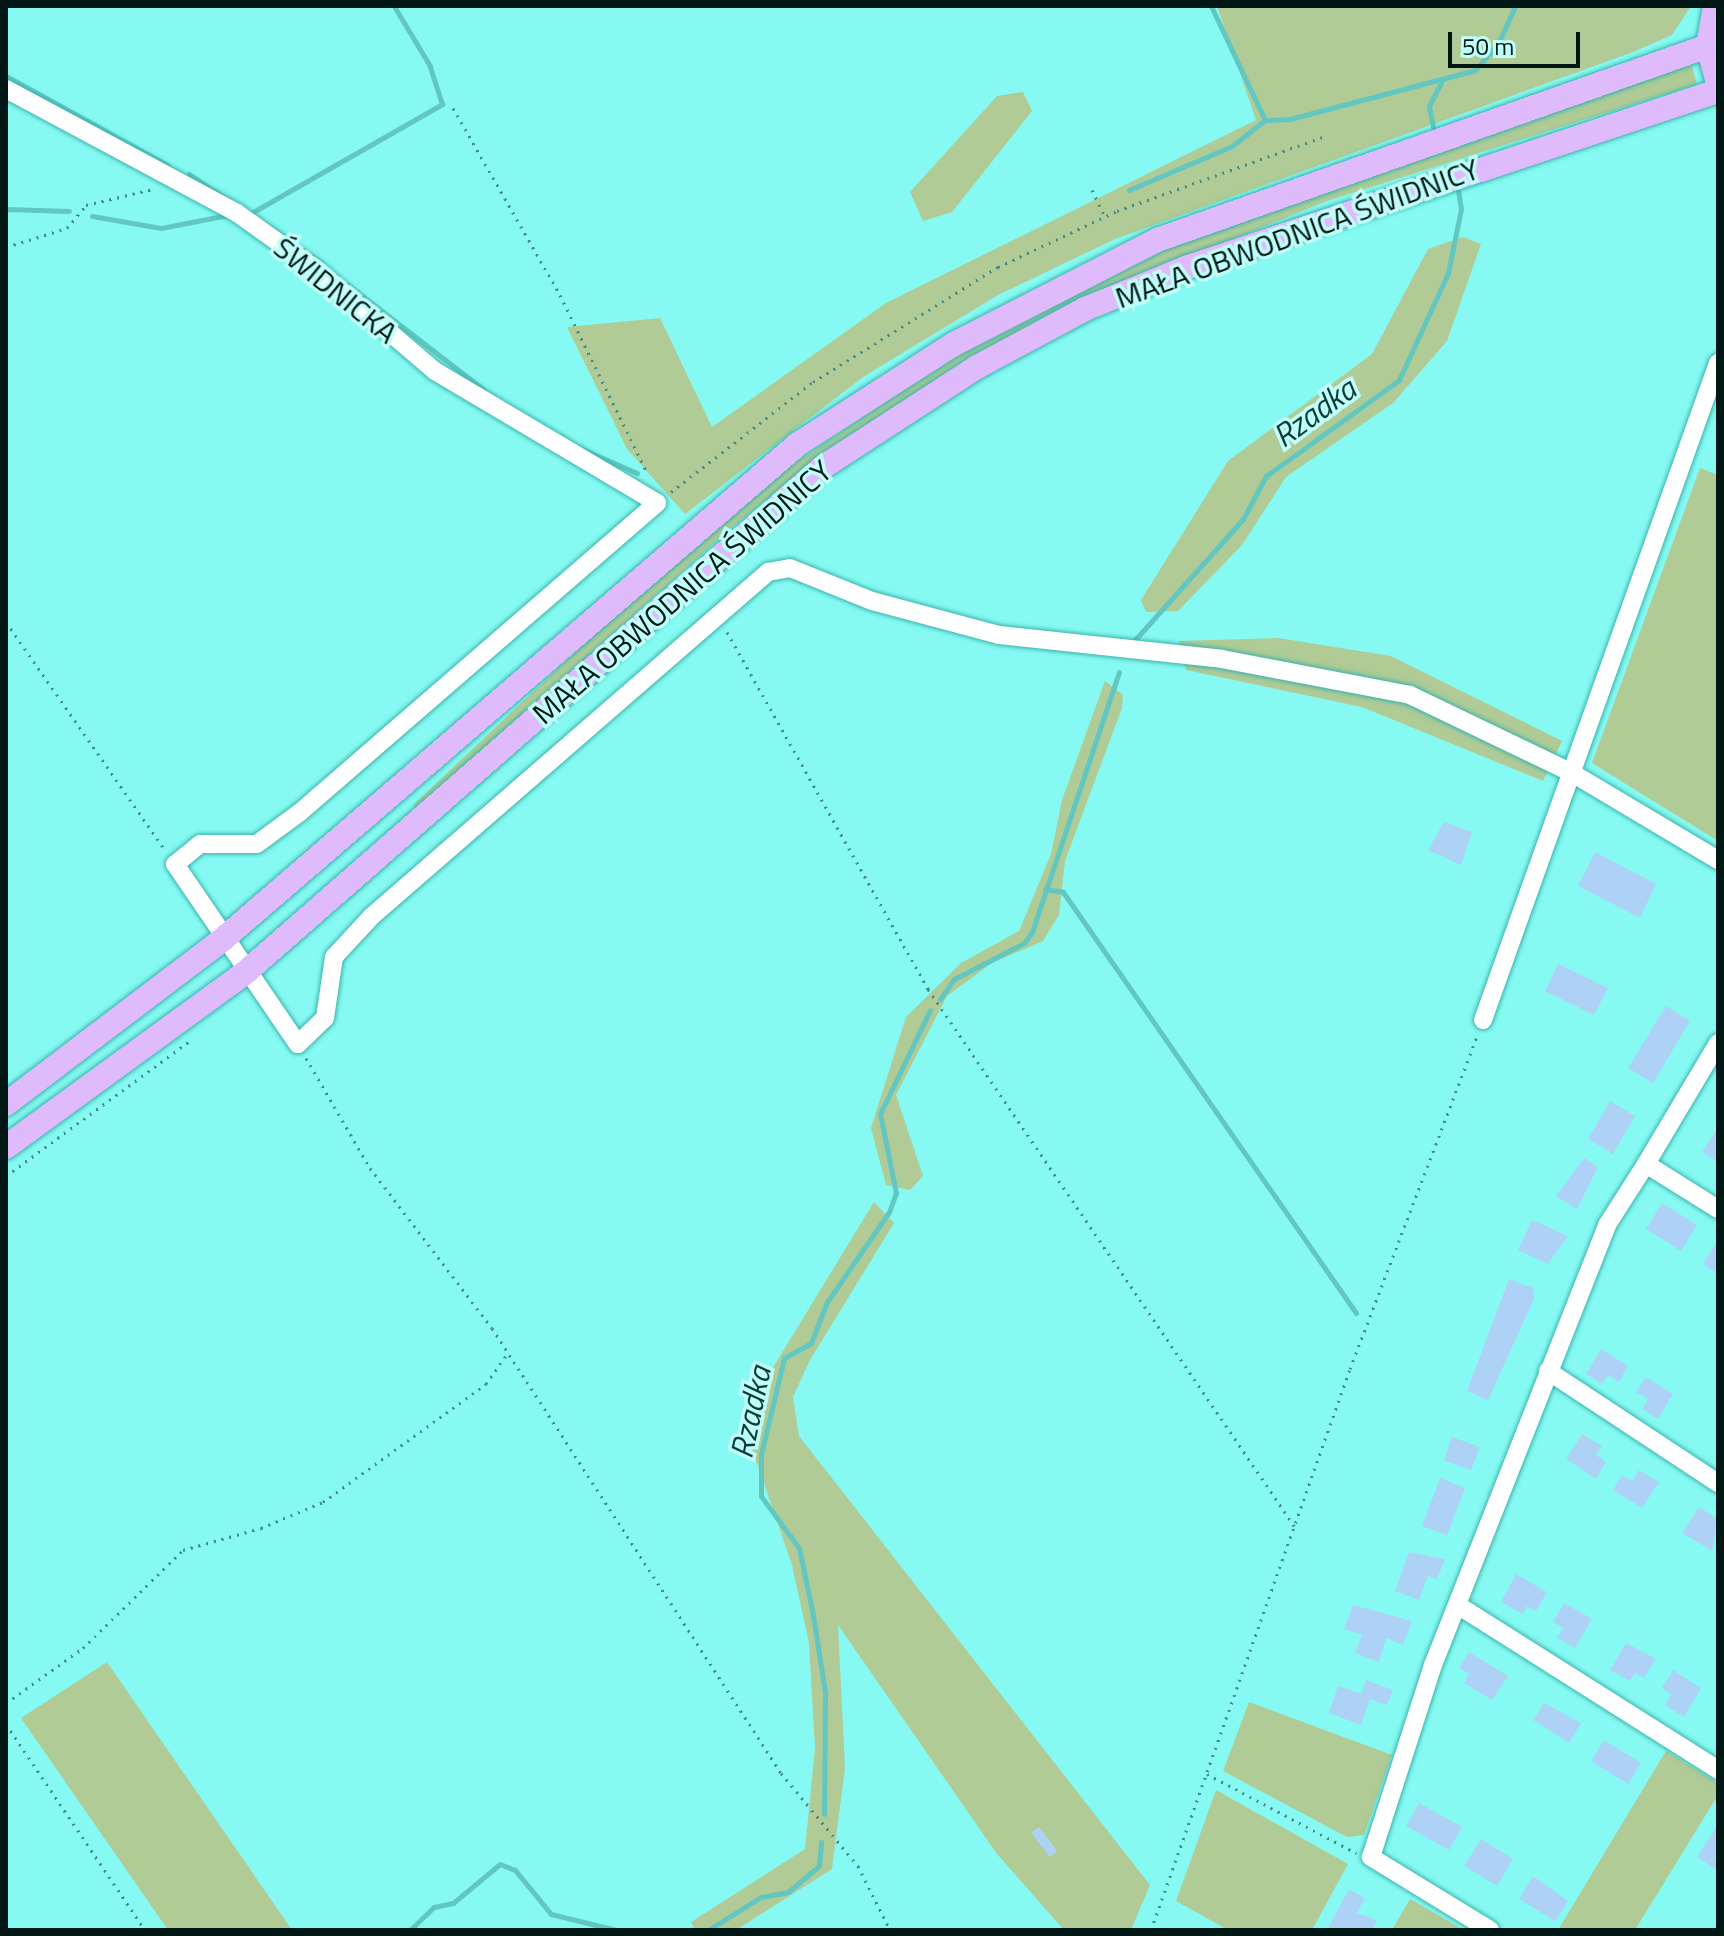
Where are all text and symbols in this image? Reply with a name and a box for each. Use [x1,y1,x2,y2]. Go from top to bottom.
scale bar [1452,16,1584,66]
text: 50 m [1462,28,1514,64]
street label: MAŁA OBWODNICA ŚWIDNICY [1110,150,1484,316]
street label: ŚWIDNICKA [267,229,405,351]
water label: Rzadka [1265,369,1363,455]
street label: MAŁA OBWODNICA ŚWIDNICY [525,452,839,732]
water label: Rzadka [722,1362,778,1462]

